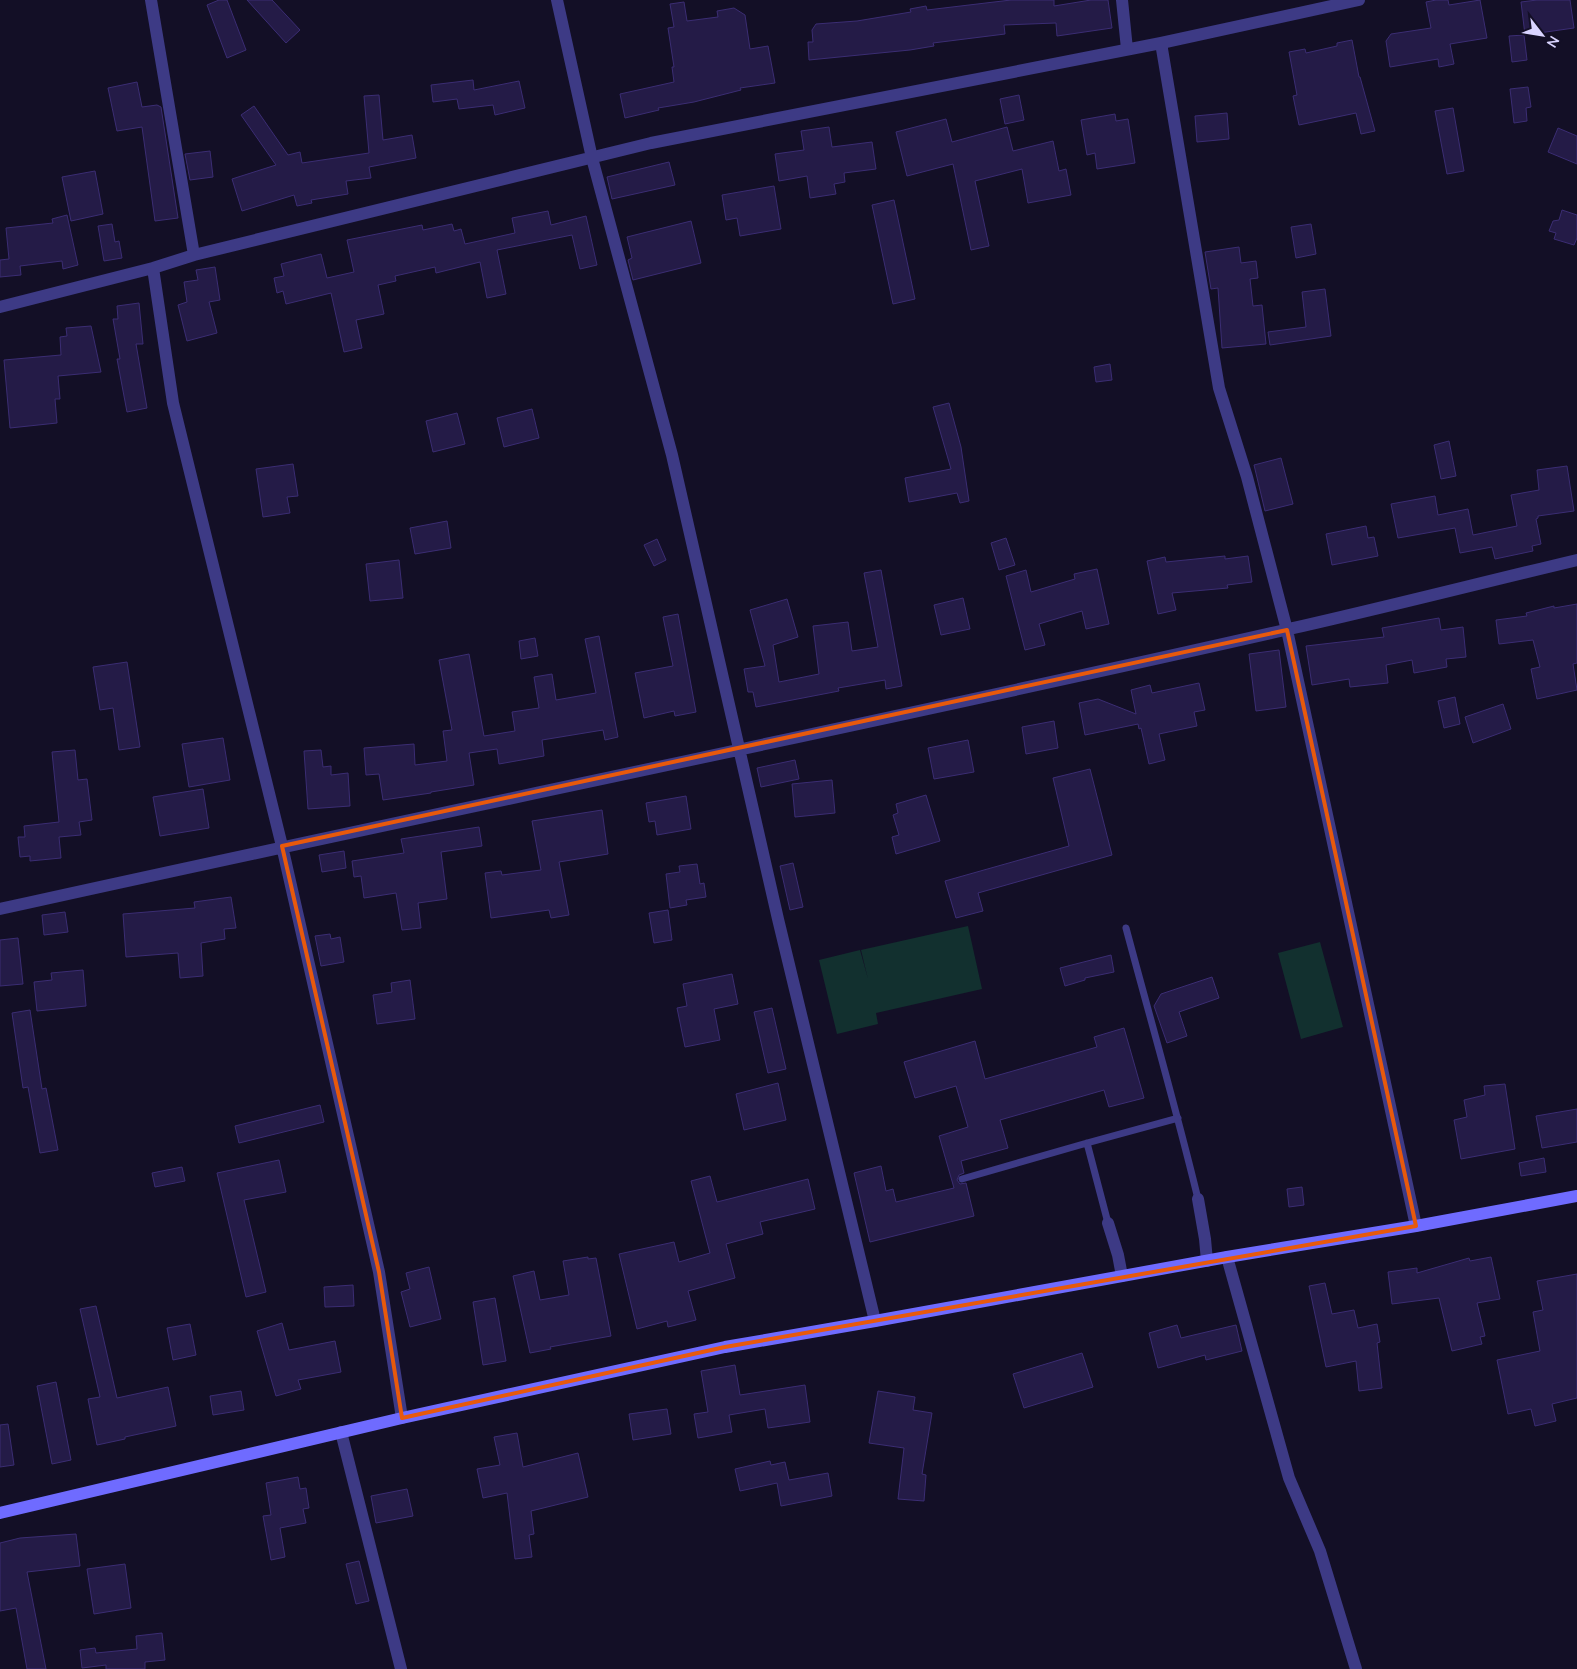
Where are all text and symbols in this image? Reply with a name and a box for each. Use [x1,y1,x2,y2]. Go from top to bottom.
north arrow [1517,10,1567,60]
text: N [1542,32,1564,51]

